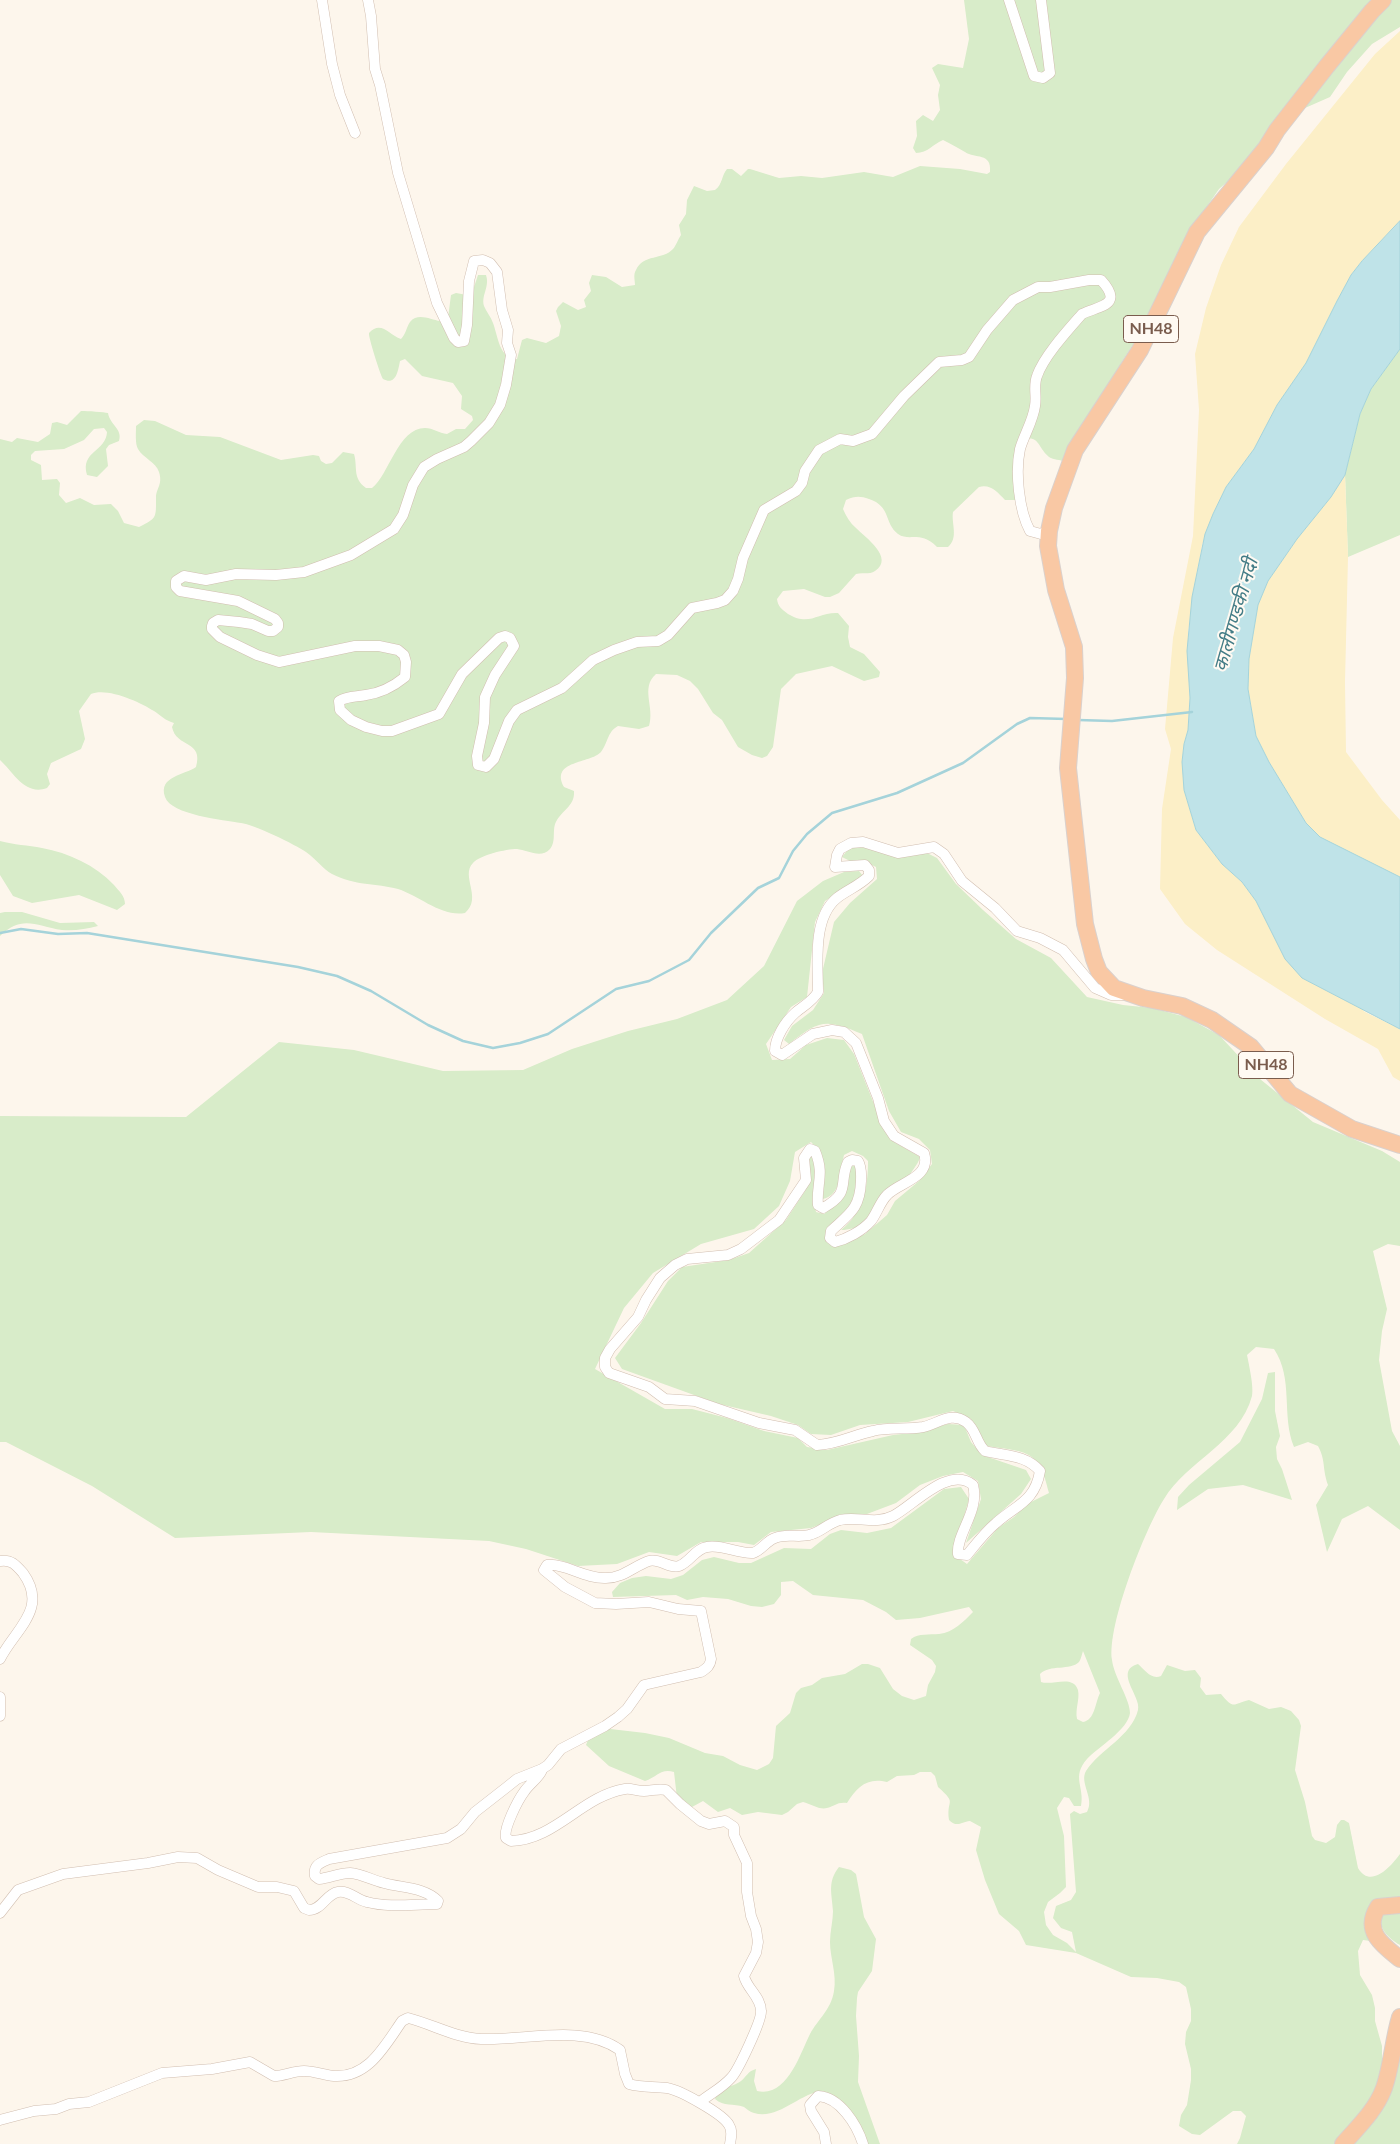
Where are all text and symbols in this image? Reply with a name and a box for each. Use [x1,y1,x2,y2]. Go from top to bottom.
road number: NH48 [1124,316,1178,342]
water label: कालीगण्डकी नदी [1209,556,1263,674]
road number: NH48 [1238,1052,1294,1078]

